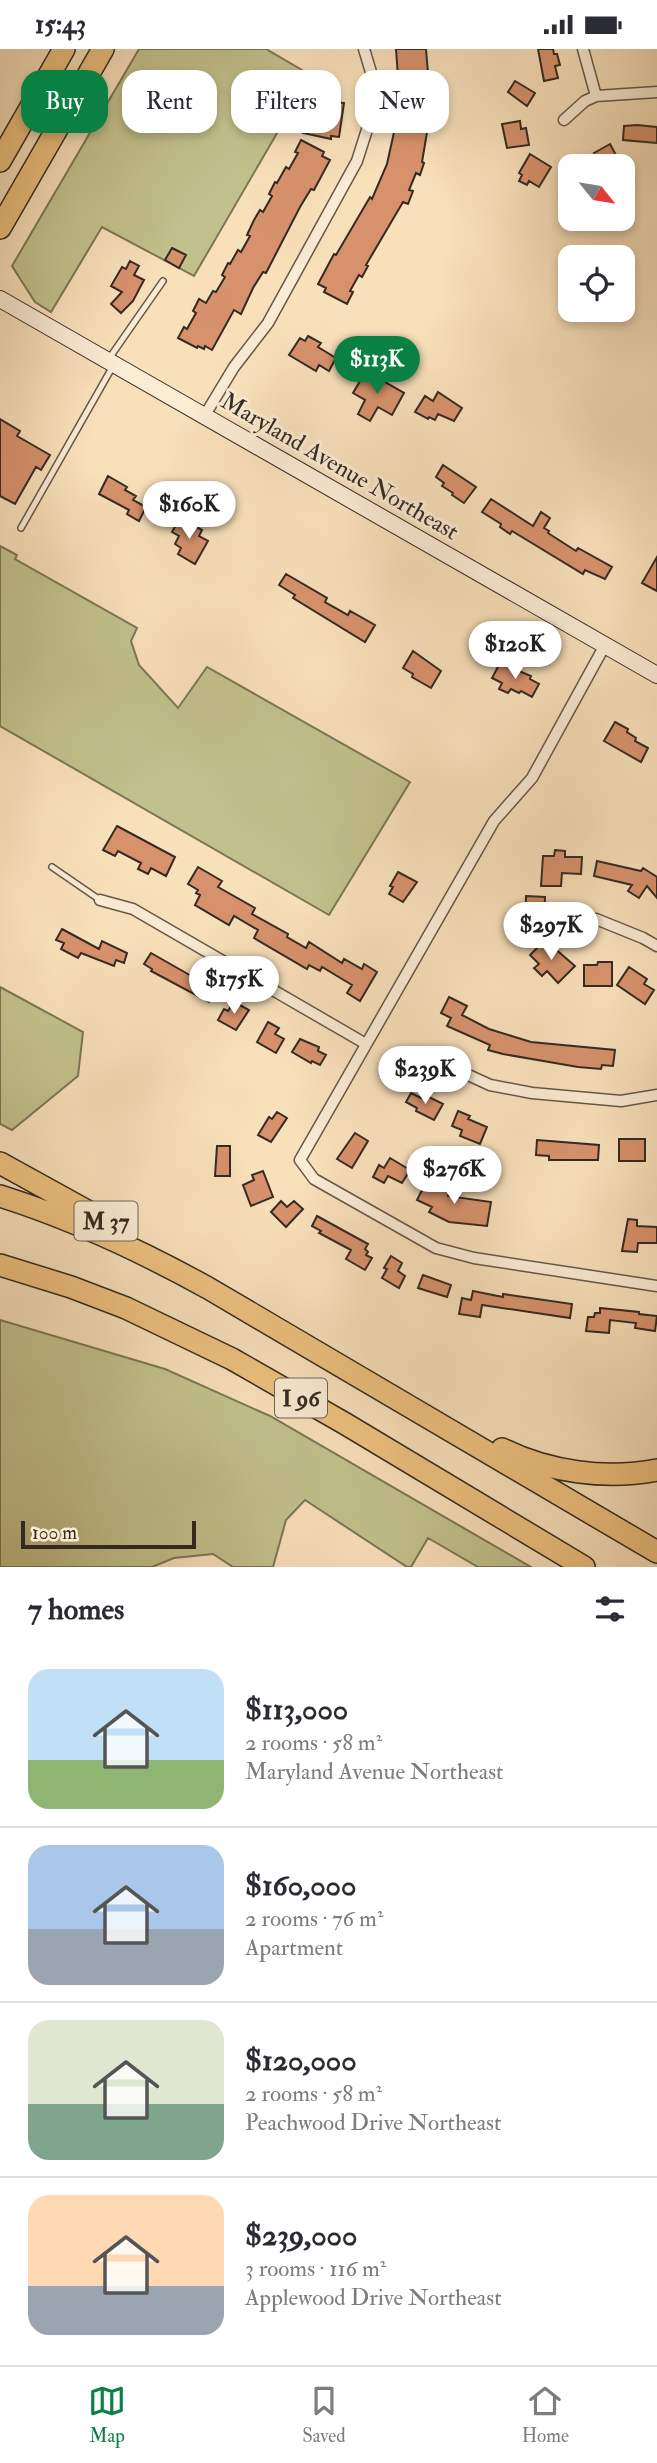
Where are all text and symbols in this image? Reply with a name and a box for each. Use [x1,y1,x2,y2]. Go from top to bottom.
text: 15:43 [35,9,86,41]
chip: Buy [21,70,108,133]
chip: Rent [122,70,217,133]
chip: Filters [231,70,341,133]
chip: New [355,70,449,133]
north arrow [558,154,635,231]
map controls [558,154,635,322]
button: locate [558,245,635,322]
pin: $113K [328,337,426,396]
text: $113K [350,344,404,373]
street label: Maryland Avenue Northeast [215,386,464,547]
pin: $160K [140,482,238,541]
text: $160K [159,489,219,518]
pin: $120K [466,621,564,681]
text: $120K [485,629,545,658]
pin: $297K [502,902,600,962]
text: $297K [519,910,583,939]
pin: $175K [185,957,283,1016]
text: $175K [205,964,263,993]
pin: $239K [376,1047,474,1106]
text: $239K [394,1054,456,1083]
pin: $276K [405,1147,503,1206]
text: $276K [423,1154,485,1183]
road number: M 37 [74,1201,138,1240]
road number: I 96 [275,1379,327,1417]
scale bar [21,1518,196,1550]
text: 100 m [32,1521,77,1545]
icon: filters [591,1590,629,1628]
text: 7 homes [28,1591,124,1628]
text: $113,000 [245,1691,348,1728]
icon: home [84,1697,168,1781]
text: 2 rooms · 58 m² [245,1728,382,1757]
text: Maryland Avenue Northeast [245,1757,504,1786]
text: $160,000 [245,1867,356,1904]
icon: home [84,1873,168,1957]
text: 2 rooms · 76 m² [245,1904,383,1933]
text: Apartment [245,1933,343,1962]
text: $120,000 [245,2042,357,2079]
icon: home [84,2048,168,2132]
text: 2 rooms · 58 m² [245,2079,382,2108]
text: Peachwood Drive Northeast [245,2108,501,2137]
text: $239,000 [245,2217,357,2254]
icon: home [84,2223,168,2307]
text: 3 rooms · 116 m² [245,2254,386,2283]
text: Applewood Drive Northeast [245,2283,502,2312]
tab: Map [88,2382,126,2448]
tab: Saved [302,2382,346,2448]
tab: Home [522,2382,569,2448]

